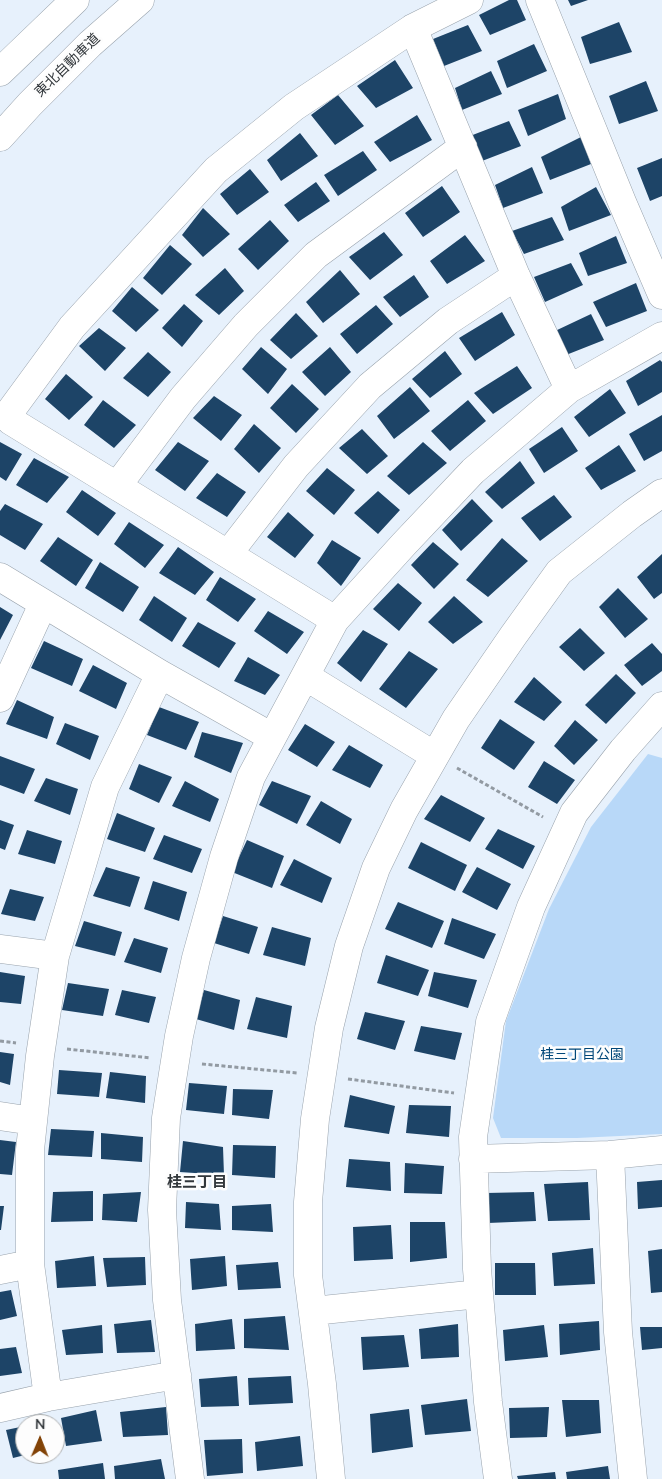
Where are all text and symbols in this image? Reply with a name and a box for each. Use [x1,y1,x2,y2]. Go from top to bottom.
street label: 東北自動車道 [32,31,104,101]
park label: 桂三丁目公園 [540,1048,624,1064]
district label: 桂三丁目 [167,1174,227,1192]
north arrow [15,1414,65,1464]
text: N [35,1415,46,1434]

